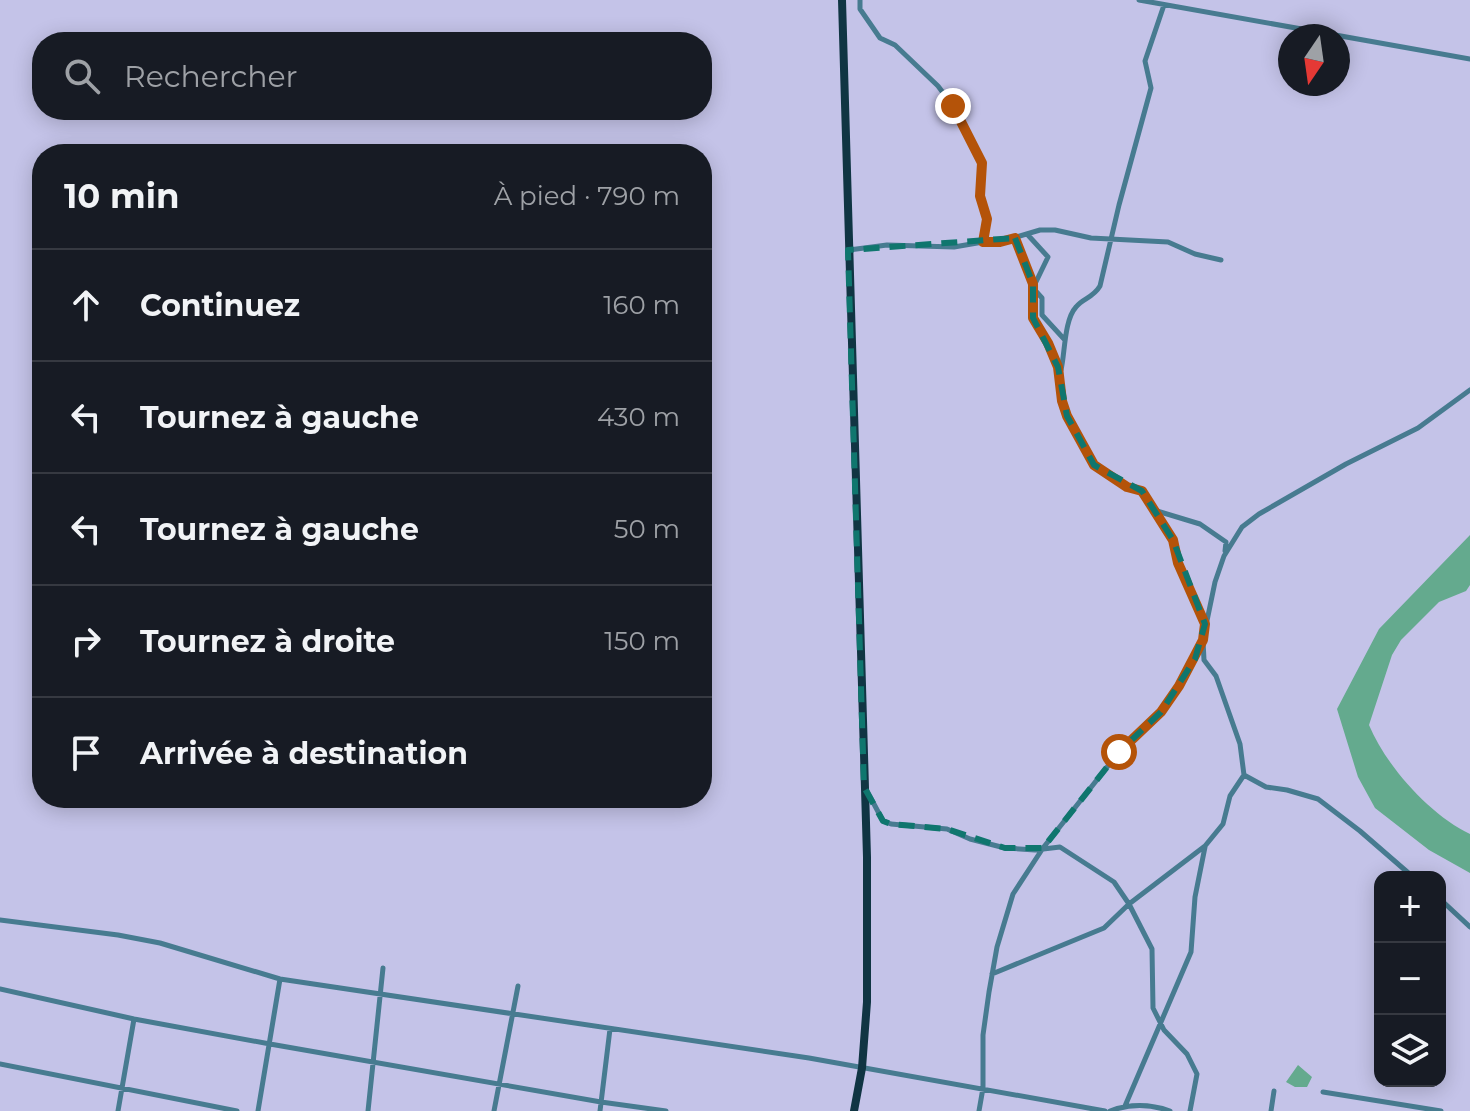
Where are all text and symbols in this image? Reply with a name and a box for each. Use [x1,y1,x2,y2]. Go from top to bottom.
north arrow [1278,24,1350,96]
search box [32,32,712,120]
icon: search [60,54,104,98]
text: Rechercher [124,58,298,95]
route end [935,88,971,124]
text: 10 min [64,175,179,217]
text: À pied · 790 m [494,180,680,212]
icon: ahead [64,283,108,327]
text: Continuez [140,287,300,324]
text: 160 m [603,289,680,321]
icon: left [64,395,108,439]
text: Tournez à gauche [140,399,419,436]
text: 430 m [597,401,680,433]
icon: left [64,507,108,551]
text: Tournez à gauche [140,511,419,548]
text: 50 m [614,513,680,545]
icon: right [64,619,108,663]
text: Tournez à droite [140,623,395,660]
text: 150 m [604,625,680,657]
icon: arrive [64,731,108,775]
route start [1101,734,1137,770]
text: Arrivée à destination [140,735,468,772]
map controls [1374,871,1446,1087]
button: + [1374,871,1446,943]
button: − [1374,943,1446,1015]
button: layers [1374,1015,1446,1087]

